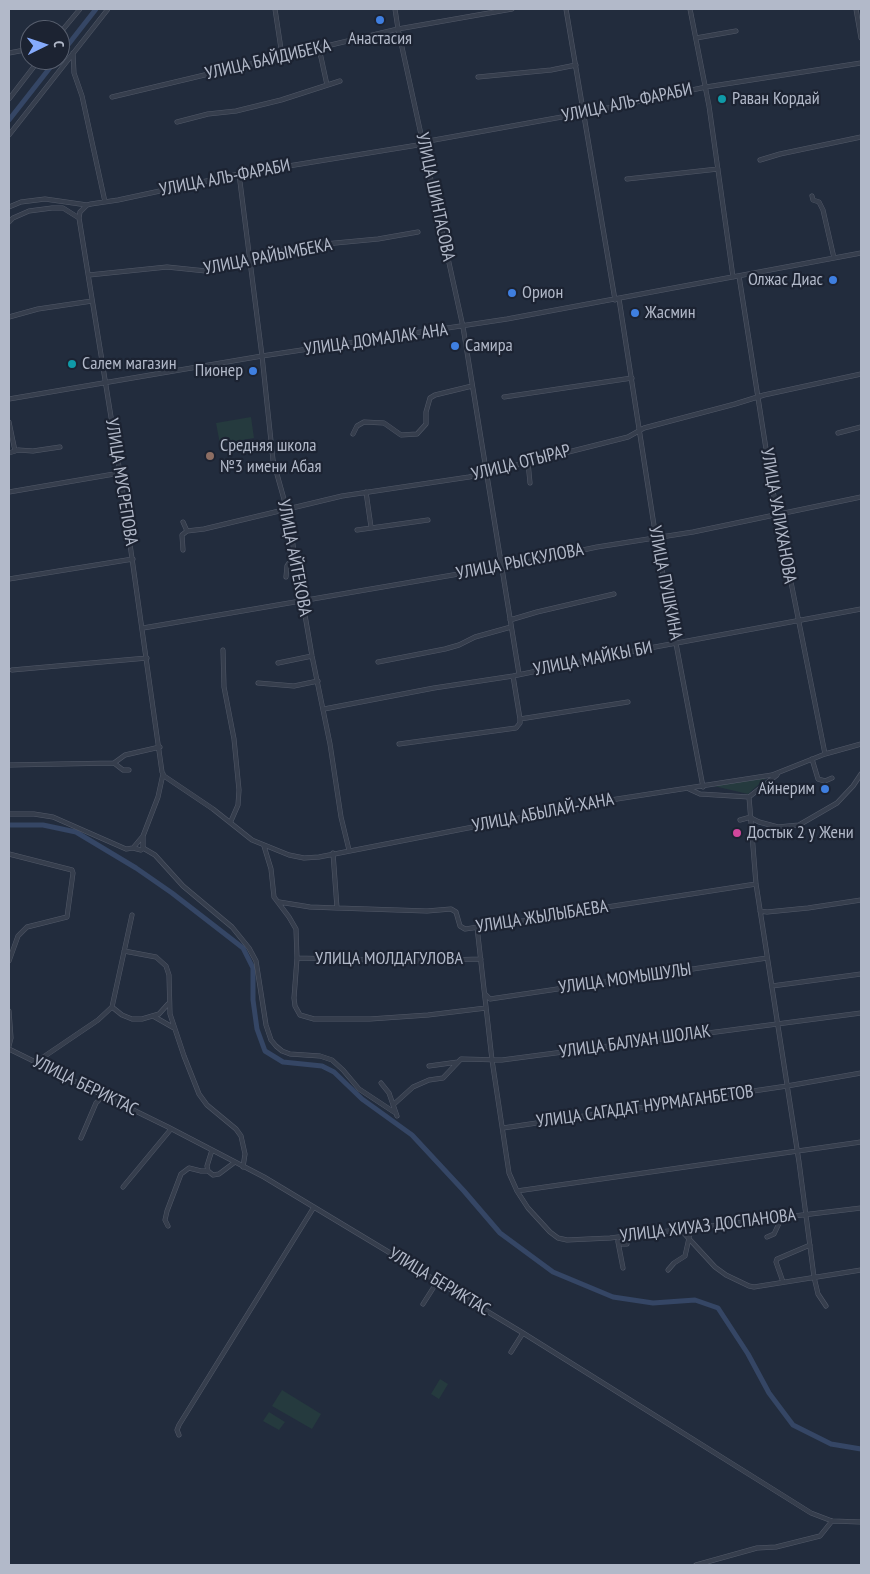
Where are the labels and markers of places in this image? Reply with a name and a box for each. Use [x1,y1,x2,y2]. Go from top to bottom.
marker: Анастасия [374,14,386,26]
place label: Анастасия [348,28,412,50]
place label: Раван Кордай [732,88,820,110]
marker: Раван Кордай [716,93,728,105]
place label: Олжас Диас [748,269,823,291]
marker: Олжас Диас [827,274,839,286]
place label: Орион [522,282,563,304]
marker: Орион [506,287,518,299]
place label: Жасмин [645,302,695,324]
marker: Жасмин [629,307,641,319]
place label: Самира [465,335,513,357]
marker: Самира [449,340,461,352]
place label: Салем магазин [82,353,177,375]
marker: Салем магазин [66,358,78,370]
place label: Пионер [195,360,243,382]
marker: Пионер [247,365,259,377]
place label: Средняя школа №3 имени Абая [220,435,321,478]
marker: Средняя школа №3 имени Абая [204,450,216,462]
place label: Айнерим [758,778,815,800]
marker: Айнерим [819,783,831,795]
place label: Достык 2 у Жени [747,822,854,844]
marker: Достык 2 у Жени [731,827,743,839]

